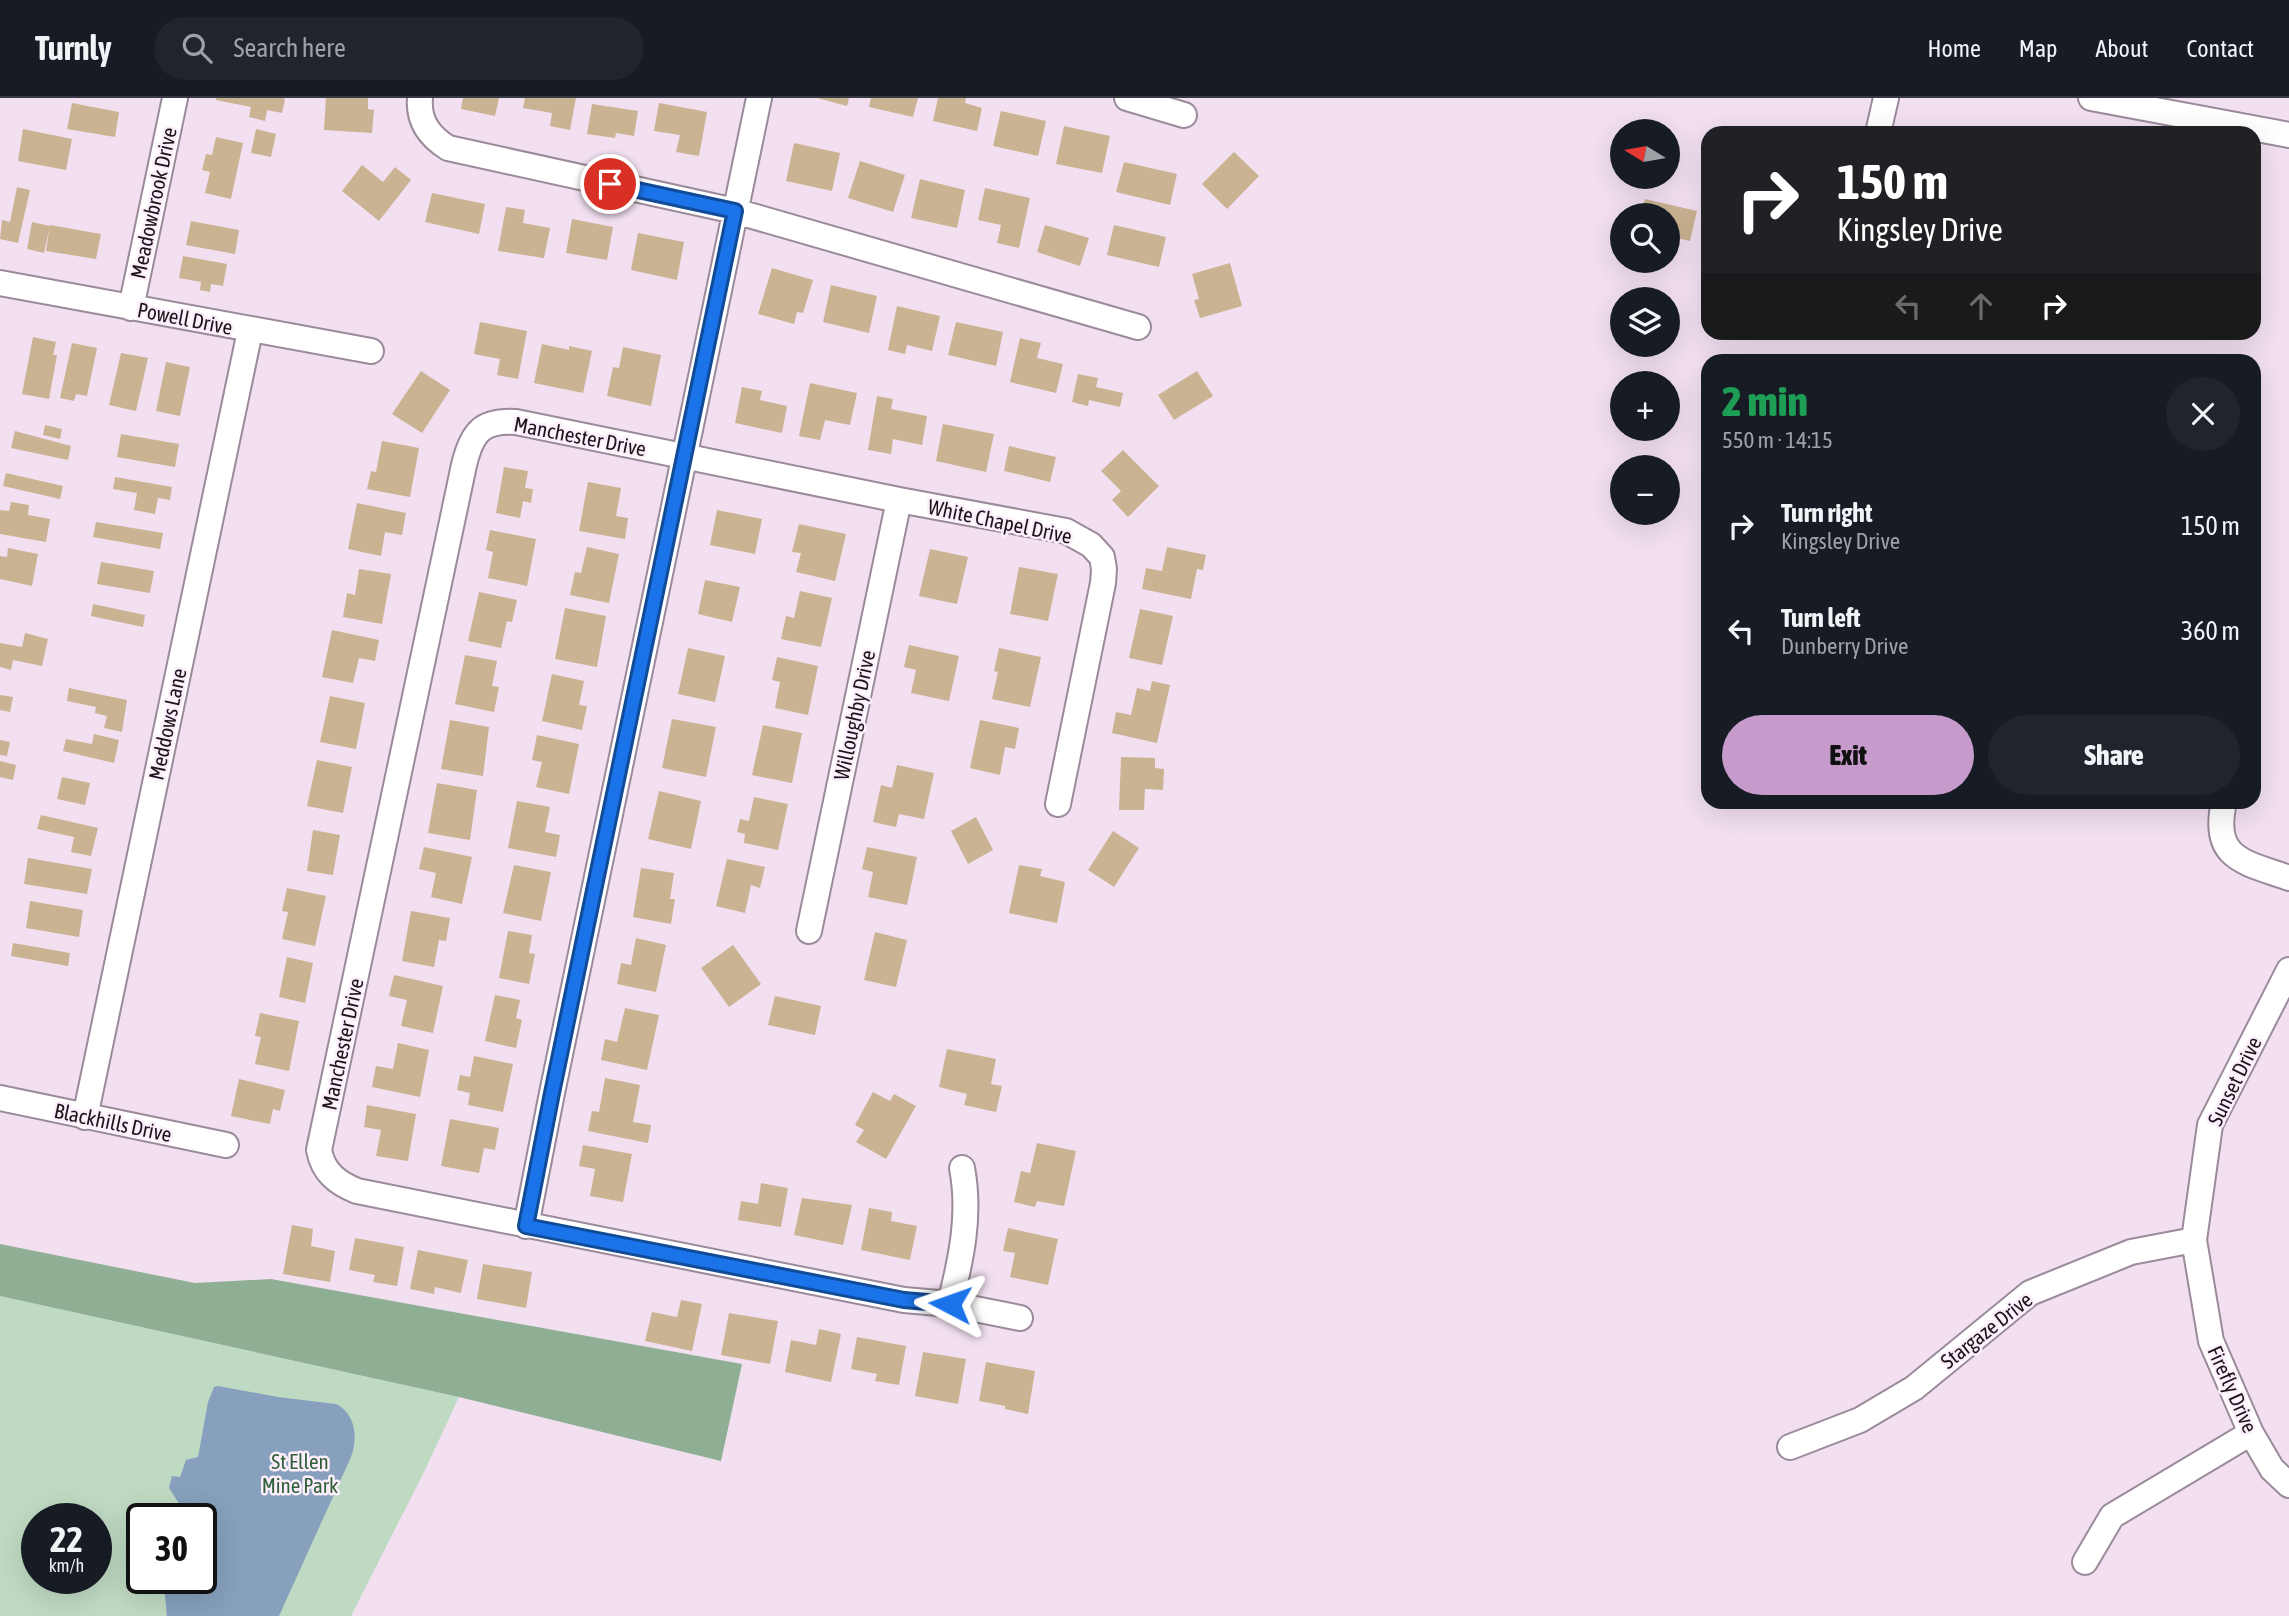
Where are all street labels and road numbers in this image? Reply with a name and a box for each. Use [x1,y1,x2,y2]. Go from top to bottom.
street label: Meadowbrook Drive [125,125,181,281]
street label: Powell Drive [135,297,235,339]
street label: Manchester Drive [512,411,648,461]
street label: White Chapel Drive [926,494,1074,548]
street label: Willoughby Drive [829,648,879,782]
street label: Meddows Lane [143,666,191,782]
street label: Manchester Drive [316,976,368,1112]
street label: Sunset Drive [2202,1033,2266,1129]
street label: Blackhills Drive [52,1098,174,1146]
street label: Stargaze Drive [1936,1287,2036,1373]
street label: Firefly Drive [2203,1342,2263,1436]

